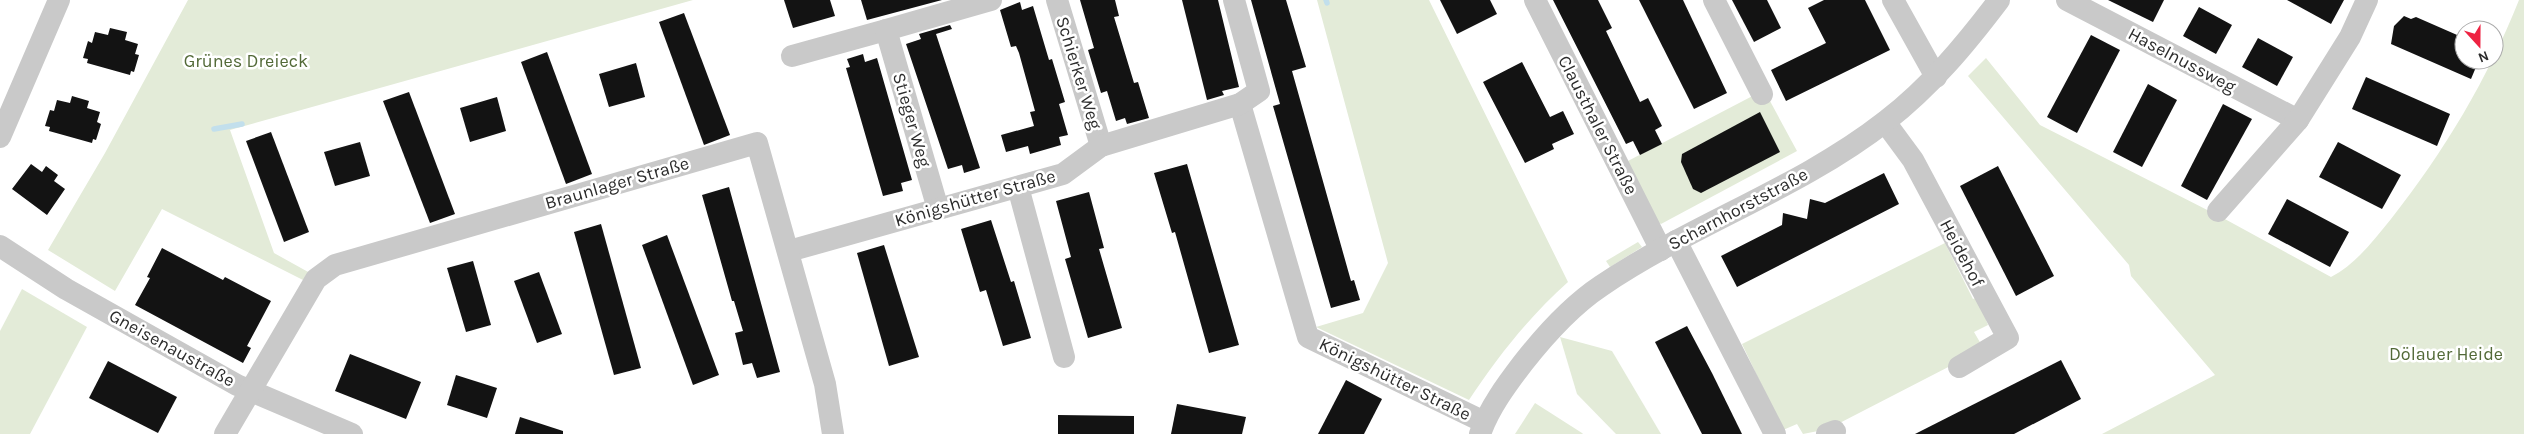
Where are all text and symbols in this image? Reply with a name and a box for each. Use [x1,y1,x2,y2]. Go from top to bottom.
street label: Schierker Weg [1051,14,1107,132]
north arrow [2454,20,2504,70]
street label: Haselnussweg [2124,22,2240,98]
text: N [2476,47,2491,66]
park label: Grünes Dreieck [184,50,308,72]
street label: Clausthaler Straße [1553,52,1643,198]
street label: Stieger Weg [888,70,936,170]
street label: Braunlager Straße [542,152,692,214]
street label: Scharnhorststraße [1665,163,1811,255]
street label: Königshütter Straße [892,165,1058,231]
street label: Heidehof [1935,215,1989,291]
street label: Gneisenaustraße [105,304,239,392]
street label: Königshütter Straße [1315,333,1475,425]
park label: Dölauer Heide [2389,343,2503,365]

